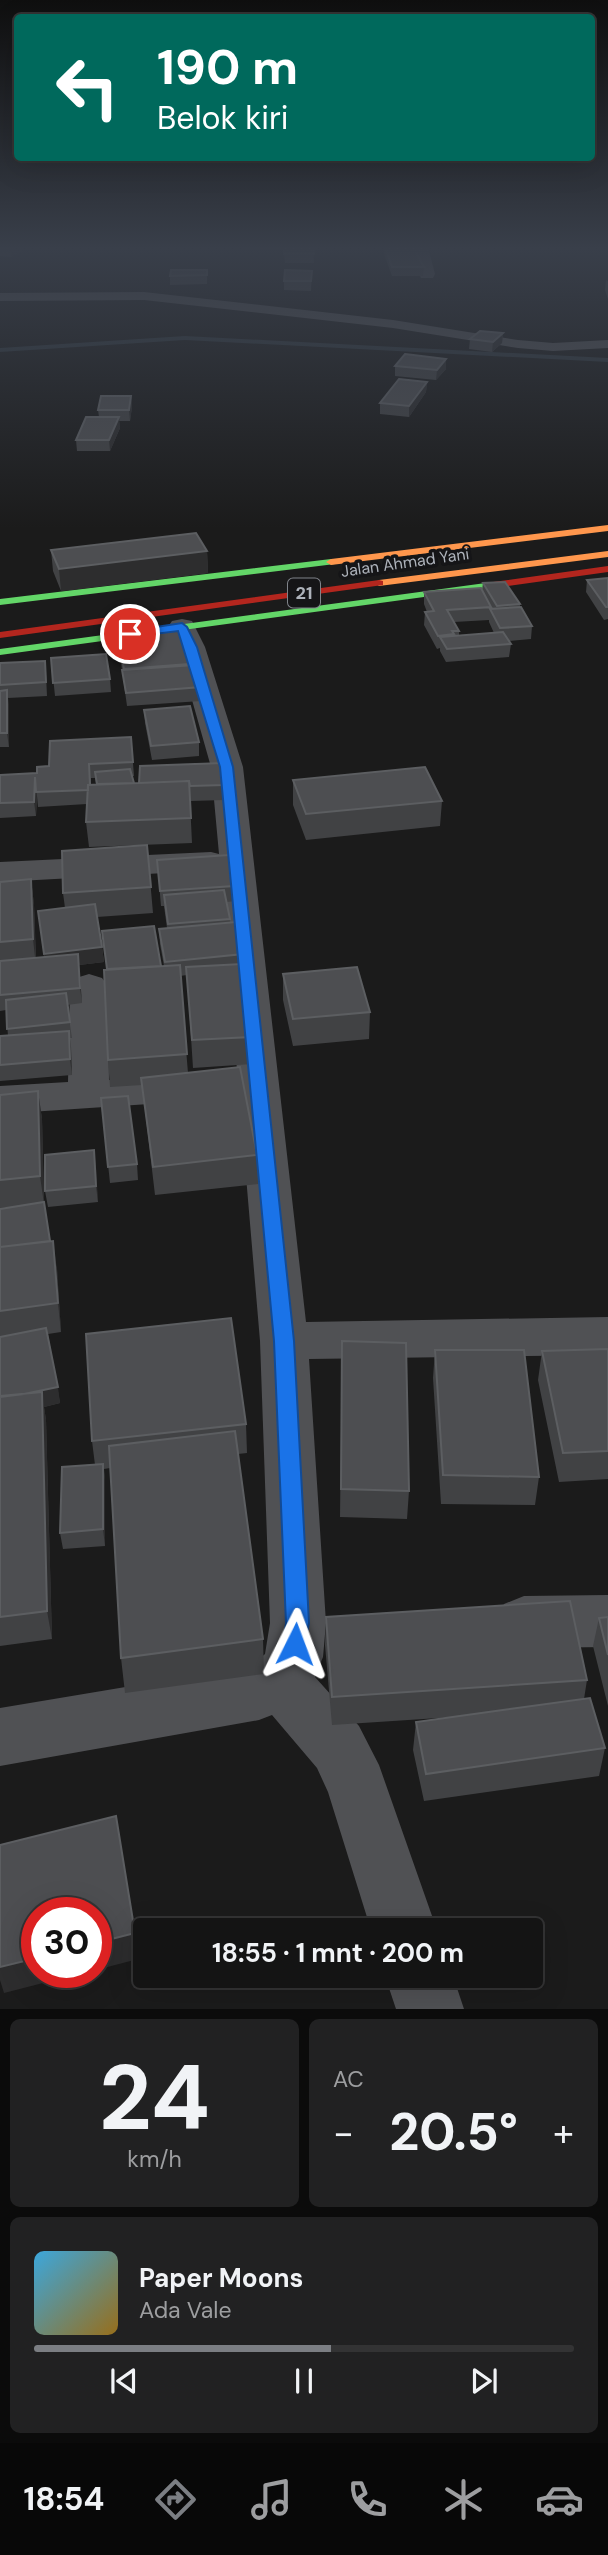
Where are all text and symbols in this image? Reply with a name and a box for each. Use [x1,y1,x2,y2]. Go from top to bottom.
text: 190 m [157,35,298,99]
icon: left [42,42,133,133]
text: Belok kiri [157,97,289,139]
street label: Jalan Ahmad Yani [340,543,471,582]
road number: 21 [288,578,320,608]
pin [100,604,160,664]
icon: arrive [111,615,149,653]
position arrow [258,1607,332,1681]
speed limit sign: 30 [21,1897,112,1988]
text: 18:55 · 1 mnt · 200 m [212,1936,464,1970]
text: 24 [99,2039,210,2157]
text: AC [333,2064,364,2094]
text: 20.5° [389,2098,518,2166]
text: − [333,2108,354,2158]
text: + [553,2108,574,2158]
text: km/h [127,2144,182,2174]
text: Paper Moons [139,2261,303,2295]
text: Ada Vale [139,2295,232,2325]
icon: previous [105,2362,143,2400]
icon: pause [285,2362,323,2400]
icon: next [465,2362,503,2400]
icon: directions [151,2475,200,2524]
icon: music [247,2475,296,2524]
icon: phone [343,2475,392,2524]
icon: climate [439,2475,488,2524]
icon: car [535,2475,584,2524]
text: 18:54 [24,2478,104,2520]

